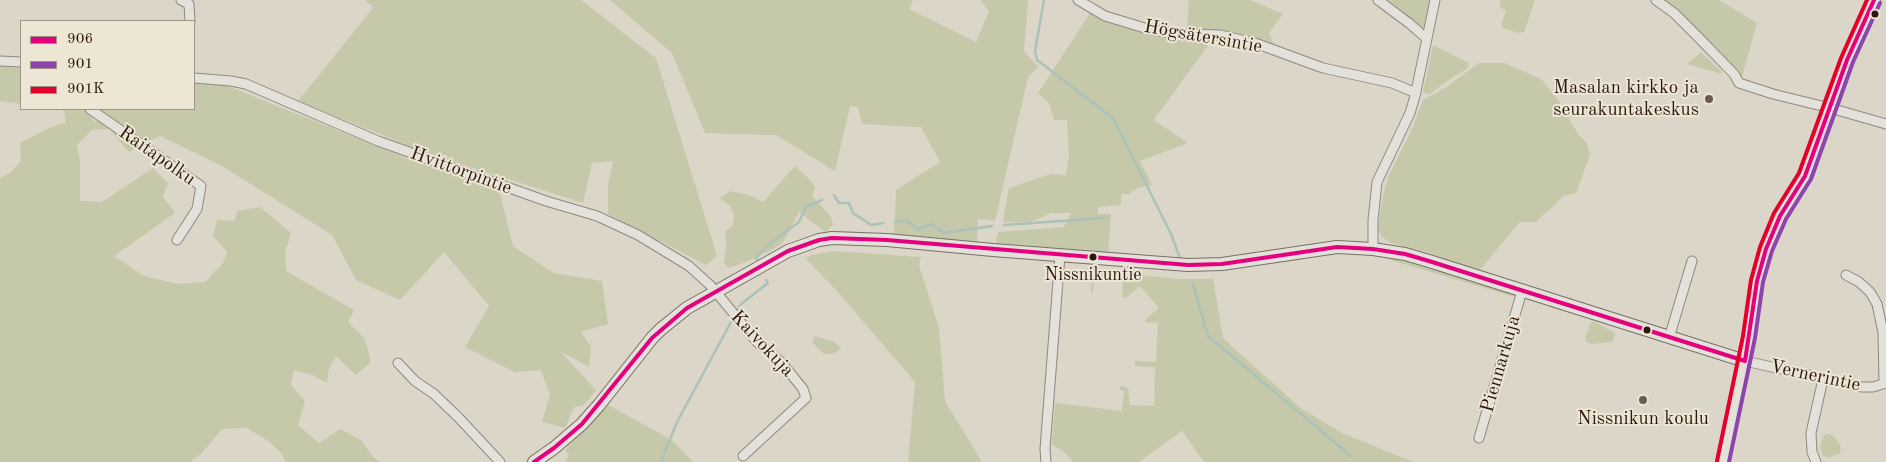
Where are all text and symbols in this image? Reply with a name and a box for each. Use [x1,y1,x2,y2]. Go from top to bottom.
unlabelled marker [1870,9,1880,19]
street label: Högsätersintie [1142,15,1264,59]
legend [20,20,195,110]
text: 906 [67,32,93,47]
text: 901 [67,57,93,72]
place label: Masalan kirkko ja seurakuntakeskus [1553,77,1699,121]
text: 901K [67,82,104,97]
marker: Masalan kirkko ja seurakuntakeskus [1703,93,1715,105]
street label: Raitapolku [114,121,200,191]
street label: Hvittorpintie [407,142,515,200]
marker: Nissnikuntie [1088,252,1098,262]
place label: Nissnikuntie [1044,264,1142,286]
street label: Kaivokuja [725,306,799,382]
street label: Piennarkuja [1476,313,1526,415]
unlabelled marker [1642,325,1652,335]
street label: Vernerintie [1768,355,1862,397]
marker: Nissnikun koulu [1637,394,1649,406]
place label: Nissnikun koulu [1577,408,1709,430]

